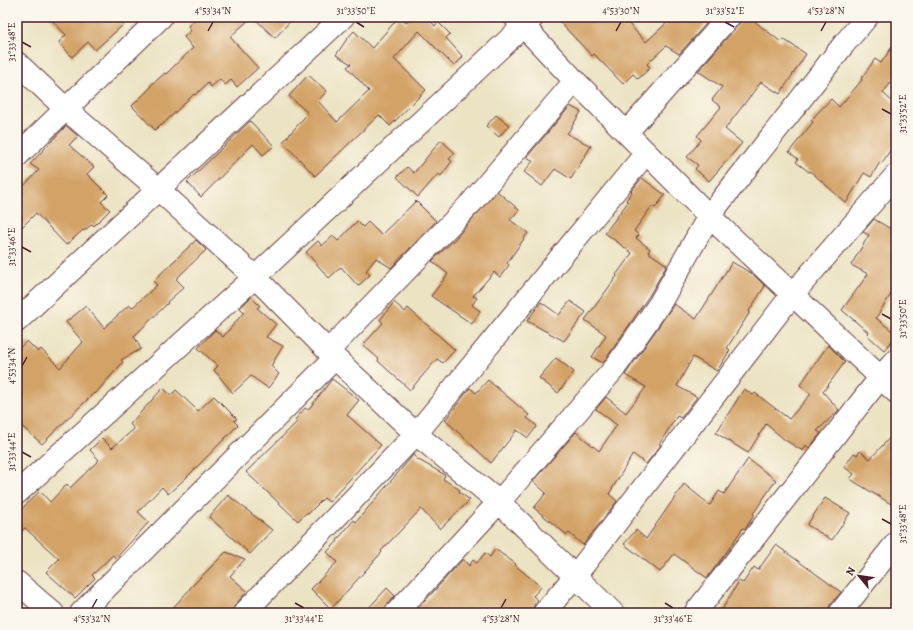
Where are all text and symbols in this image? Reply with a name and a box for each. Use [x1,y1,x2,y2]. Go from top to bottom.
text: 4°53'34"N [195,4,231,17]
text: 31°33'50"E [336,4,376,17]
text: 4°53'30"N [602,4,640,17]
text: 31°33'52"E [706,4,744,17]
text: 4°53'28"N [807,4,845,17]
text: 31°33'48"E [5,22,18,61]
text: 31°33'52"E [896,95,909,133]
text: 31°33'46"E [5,228,18,266]
text: 31°33'50"E [896,299,909,339]
text: 4°53'34"N [5,348,18,384]
text: 31°33'44"E [5,433,18,471]
text: 31°33'48"E [896,504,909,543]
north arrow [839,556,879,596]
text: N [842,564,859,579]
text: 4°53'32"N [74,612,110,625]
text: 31°33'44"E [285,612,323,625]
text: 4°53'28"N [482,612,520,625]
text: 31°33'46"E [654,612,692,625]

